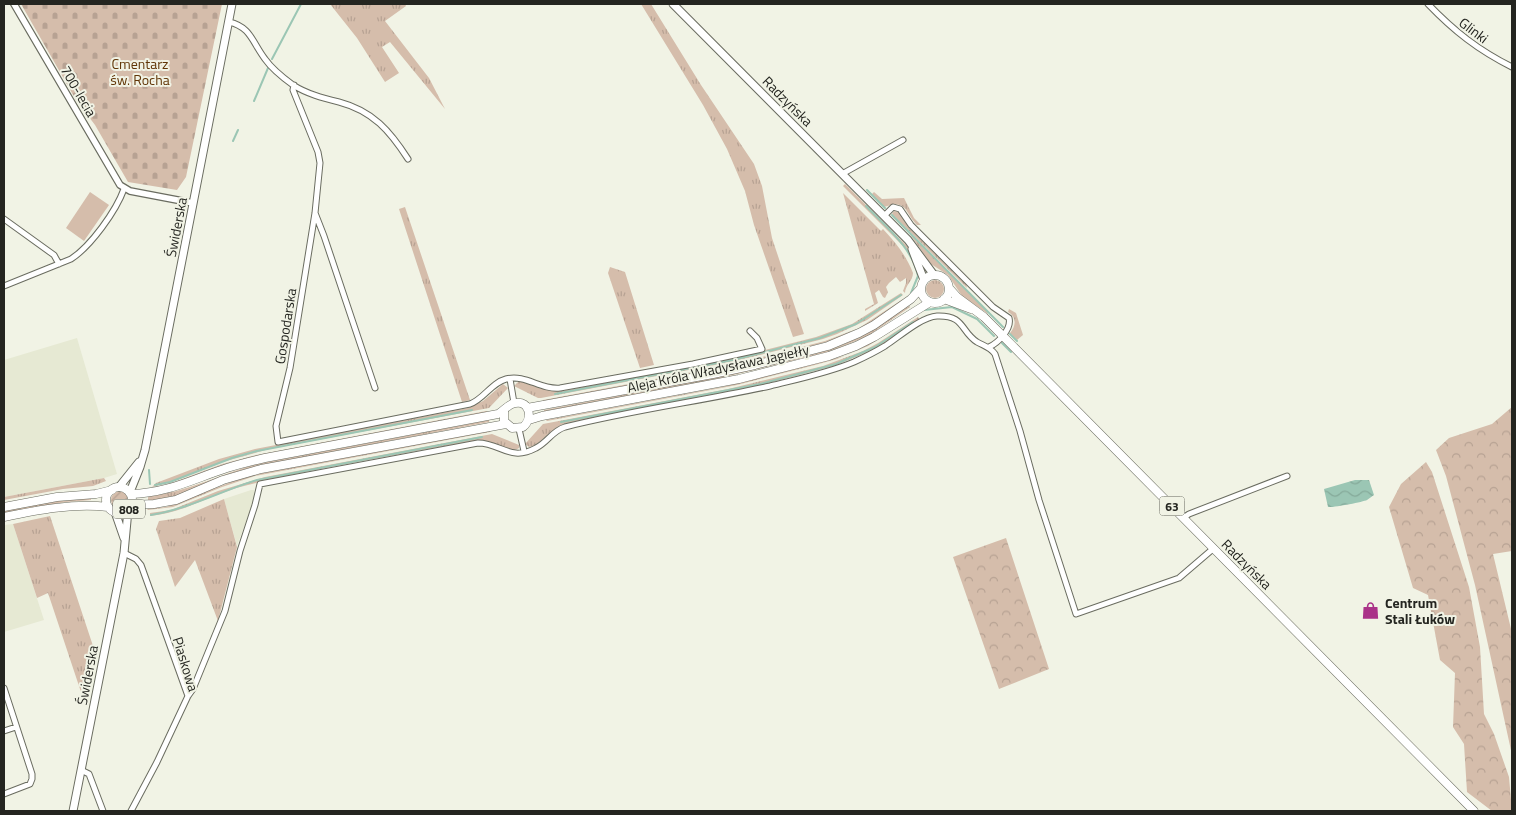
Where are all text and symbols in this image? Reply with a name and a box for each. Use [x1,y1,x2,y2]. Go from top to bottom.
street label: Glinki [1455,12,1493,48]
park label: Cmentarz św. Rocha [110,53,170,90]
street label: 700-lecia [56,61,102,121]
street label: Radzyńska [758,71,818,131]
street label: Świderska [160,195,192,259]
street label: Gospodarska [269,286,301,366]
street label: Aleja Króla Władysława Jagiełły [625,338,811,398]
road number: 63 [1160,496,1184,516]
road number: 808 [113,499,145,518]
street label: Radzyńska [1217,534,1277,594]
place label: Centrum Stali Łuków [1385,592,1455,629]
shop icon: Centrum Stali Łuków [1361,600,1381,620]
street label: Piaskowa [168,634,204,694]
street label: Świderska [71,643,103,707]

